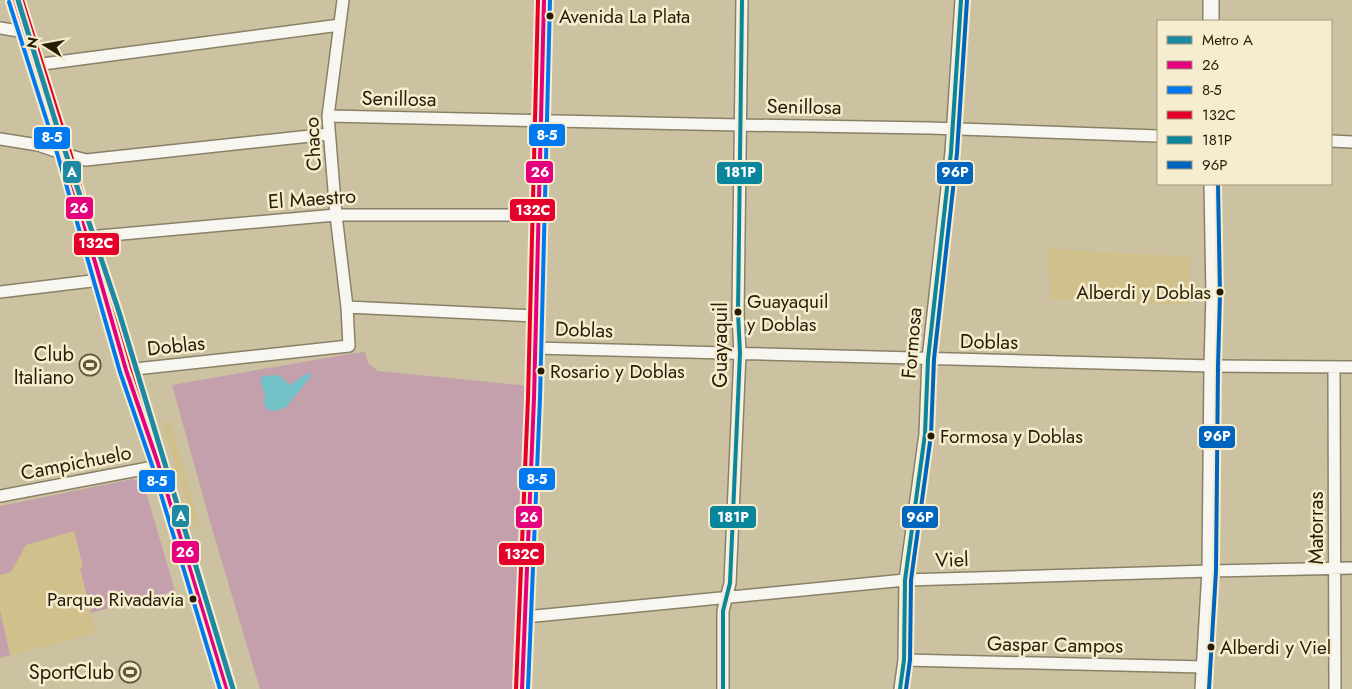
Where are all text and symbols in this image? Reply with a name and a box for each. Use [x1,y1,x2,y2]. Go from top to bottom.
place label: Avenida La Plata [559,3,690,30]
marker: Avenida La Plata [545,11,555,21]
north arrow [20,20,70,70]
legend [1157,20,1332,185]
text: Metro A [1202,29,1253,51]
text: N [21,35,43,50]
text: 26 [1202,54,1219,76]
text: 8-5 [1202,79,1222,101]
street label: Senillosa [361,84,437,114]
street label: Senillosa [766,92,842,122]
text: 132C [1202,104,1236,126]
street label: Chaco [297,116,329,172]
line badge: 8-5 [528,123,566,147]
text: 8-5 [537,125,557,145]
line badge: 8-5 [33,126,71,150]
text: 8-5 [42,127,62,147]
text: 181P [1202,129,1232,151]
text: 96P [1202,154,1228,176]
line badge: A [62,160,82,184]
line badge: 26 [525,160,554,184]
line badge: 181P [716,161,763,185]
line badge: 96P [936,161,974,185]
text: A [66,162,78,182]
text: 26 [531,162,549,182]
text: 181P [724,162,756,182]
text: 96P [941,162,969,182]
street label: El Maestro [267,181,357,217]
line badge: 26 [65,196,94,220]
text: 26 [70,198,88,218]
line badge: 132C [509,198,556,222]
text: 132C [516,200,550,220]
line badge: 132C [73,232,120,256]
text: 132C [79,233,113,253]
place label: Alberdi y Doblas [1076,279,1211,306]
marker: Alberdi y Doblas [1215,287,1225,297]
place label: Guayaquil y Doblas [747,288,828,338]
street label: Guayaquil [706,302,735,388]
street label: Formosa [894,306,930,380]
marker: Guayaquil y Doblas [733,307,743,317]
street label: Doblas [554,314,614,346]
street label: Doblas [960,327,1018,357]
street label: Doblas [146,329,206,363]
place label: Club Italiano [14,340,74,392]
sports icon: Club Italiano [78,353,102,377]
place label: Rosario y Doblas [550,358,685,385]
marker: Rosario y Doblas [536,366,546,376]
place label: Formosa y Doblas [940,423,1083,450]
line badge: 96P [1198,425,1236,449]
text: 96P [1203,426,1231,446]
marker: Formosa y Doblas [926,431,936,441]
street label: Campichuelo [18,438,134,488]
line badge: 8-5 [518,467,556,491]
line badge: 8-5 [138,469,176,493]
text: 8-5 [527,469,547,489]
text: 8-5 [147,471,167,491]
street label: Matorras [1302,492,1331,564]
line badge: A [171,504,190,528]
line badge: 26 [515,505,543,529]
line badge: 181P [709,505,757,529]
line badge: 96P [901,505,939,529]
text: A [175,506,187,526]
text: 26 [520,507,538,527]
text: 181P [717,507,749,527]
text: 96P [906,507,934,527]
line badge: 26 [171,540,200,564]
text: 26 [176,542,194,562]
line badge: 132C [498,542,545,566]
text: 132C [505,544,539,564]
street label: Viel [935,545,969,575]
place label: Parque Rivadavia [47,586,184,613]
marker: Parque Rivadavia [188,594,198,604]
street label: Gaspar Campos [987,629,1123,661]
place label: Alberdi y Viel [1220,634,1331,661]
marker: Alberdi y Viel [1206,642,1216,652]
place label: SportClub [29,658,114,687]
sports icon: SportClub [118,660,142,684]

